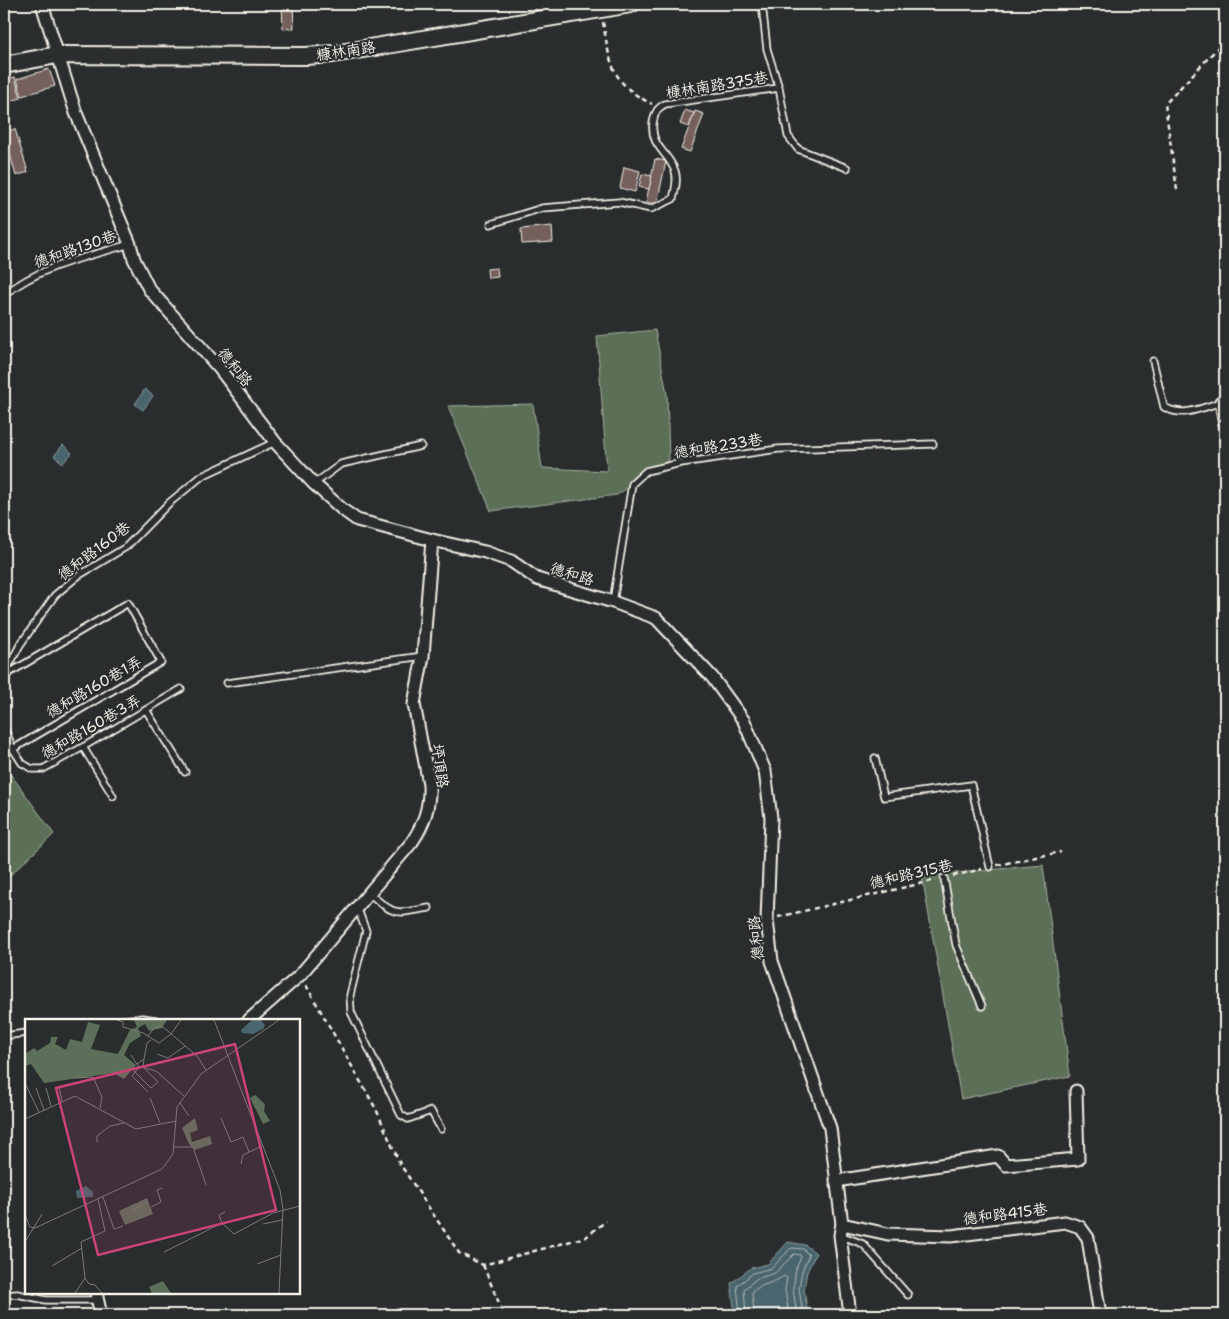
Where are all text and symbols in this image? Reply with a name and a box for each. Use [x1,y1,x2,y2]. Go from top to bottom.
street label: 糠林南路 [315,37,377,65]
street label: 槺林南路375巷 [664,67,770,103]
street label: 德和路130巷 [31,226,119,272]
street label: 德和路 [213,343,257,391]
street label: 德和路233巷 [672,429,764,463]
street label: 德和路160巷 [53,517,135,585]
street label: 德和路 [548,558,596,590]
street label: 德和路160巷1弄 [42,651,146,723]
street label: 德和路160巷3弄 [38,690,144,764]
street label: 坪頂路 [427,742,453,790]
street label: 德和路315巷 [867,855,955,893]
street label: 德和路 [744,915,768,961]
inset map [25,1019,300,1294]
street label: 德和路415巷 [962,1199,1048,1229]

